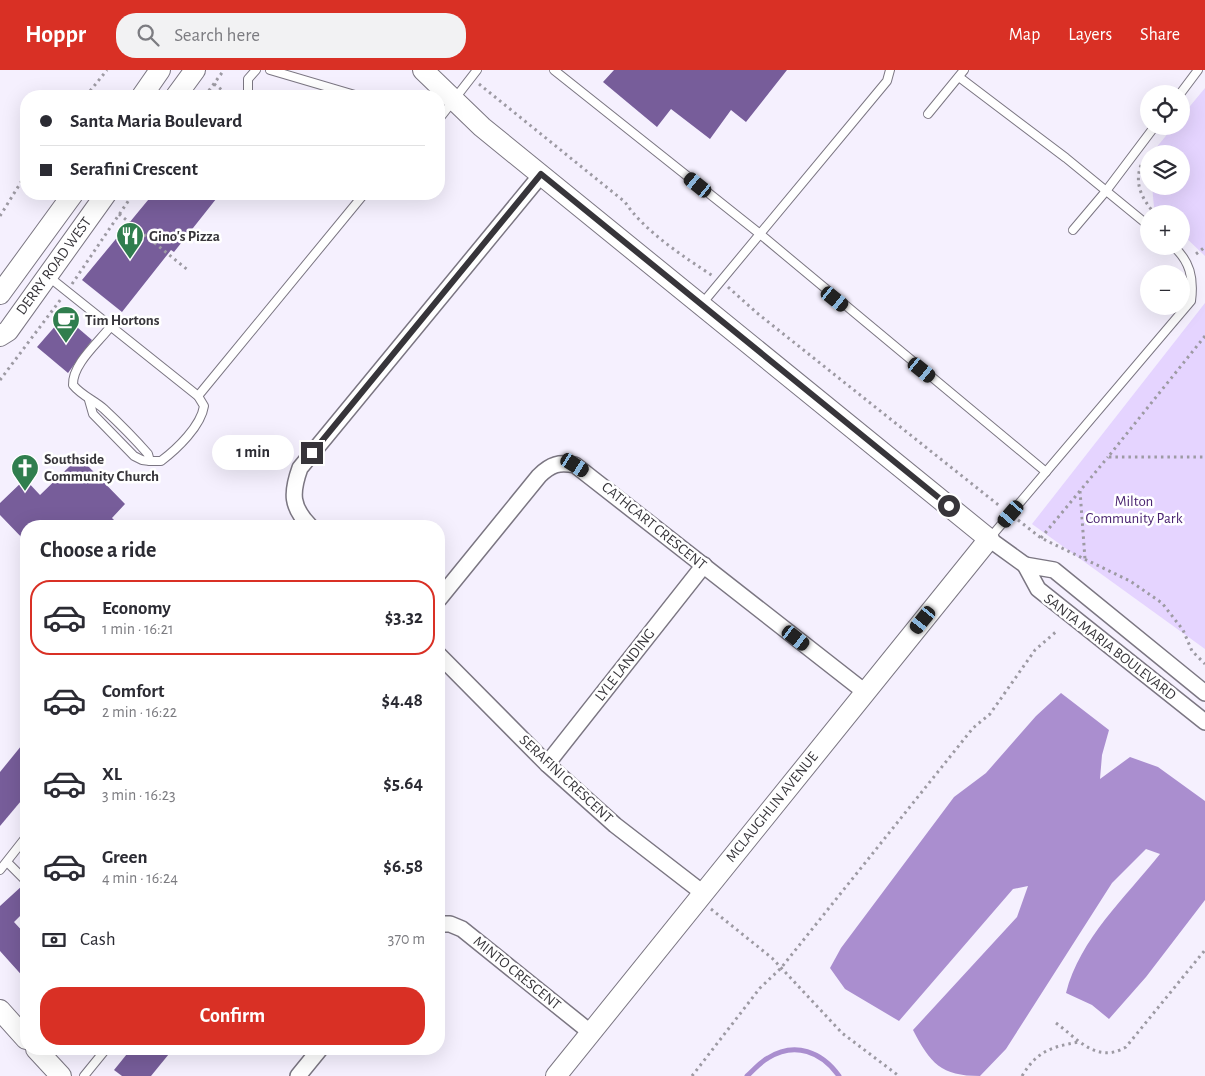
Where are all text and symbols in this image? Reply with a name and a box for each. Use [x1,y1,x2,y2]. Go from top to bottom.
search box [116,13,466,58]
icon: search [134,21,162,49]
text: Hoppr [25,23,86,47]
text: Search here [174,26,260,45]
text: Map [1009,26,1040,44]
text: Layers [1068,26,1112,44]
text: Share [1140,26,1180,44]
map controls [1140,85,1190,315]
button: locate [1140,85,1190,135]
text: Santa Maria Boulevard [70,112,242,131]
button: layers [1140,145,1190,195]
text: Serafini Crescent [70,160,198,179]
car [681,170,714,200]
button: + [1140,205,1190,255]
street label: DERRY ROAD WEST [14,214,95,318]
restaurant icon: Gino's Pizza [115,221,145,260]
place label: Gino's Pizza [149,229,220,244]
button: − [1140,265,1190,315]
car [818,284,851,314]
cafe icon: Tim Hortons [51,305,81,344]
place label: Tim Hortons [85,313,160,328]
car [905,355,938,385]
callout: 1 min [212,436,294,470]
route end [301,442,323,464]
text: 1 min [236,444,270,460]
car [558,451,591,479]
place label: Southside Community Church [44,452,159,484]
church icon: Southside Community Church [10,453,40,492]
street label: CATHCART CRESCENT [599,479,710,573]
park label: Milton Community Park [1086,494,1183,526]
route start [938,495,960,517]
car [995,498,1026,530]
text: Choose a ride [40,539,156,561]
street label: SANTA MARIA BOULEVARD [1041,591,1179,703]
icon: car [42,595,87,640]
text: Economy [102,599,171,618]
car [907,604,938,636]
text: $3.32 [385,608,423,627]
text: 1 min · 16:21 [102,621,174,637]
car [779,623,812,653]
street label: LYLE LANDING [592,626,658,704]
icon: car [42,678,87,723]
text: Comfort [102,682,164,701]
text: $4.48 [382,691,423,710]
text: 2 min · 16:22 [102,704,177,720]
street label: SERAFINI CRESCENT [516,732,616,826]
street label: MCLAUGHLIN AVENUE [723,749,821,865]
icon: car [42,761,87,806]
text: XL [102,765,122,784]
text: $5.64 [383,774,423,793]
text: 3 min · 16:23 [102,787,176,803]
icon: car [42,844,87,889]
text: Green [102,848,148,867]
text: $6.58 [383,857,423,876]
text: 4 min · 16:24 [102,870,178,886]
icon: cash [40,926,68,954]
text: Cash [80,930,116,949]
text: 370 m [388,931,425,947]
street label: MINTO CRESCENT [471,933,564,1013]
button: Confirm [40,987,425,1045]

